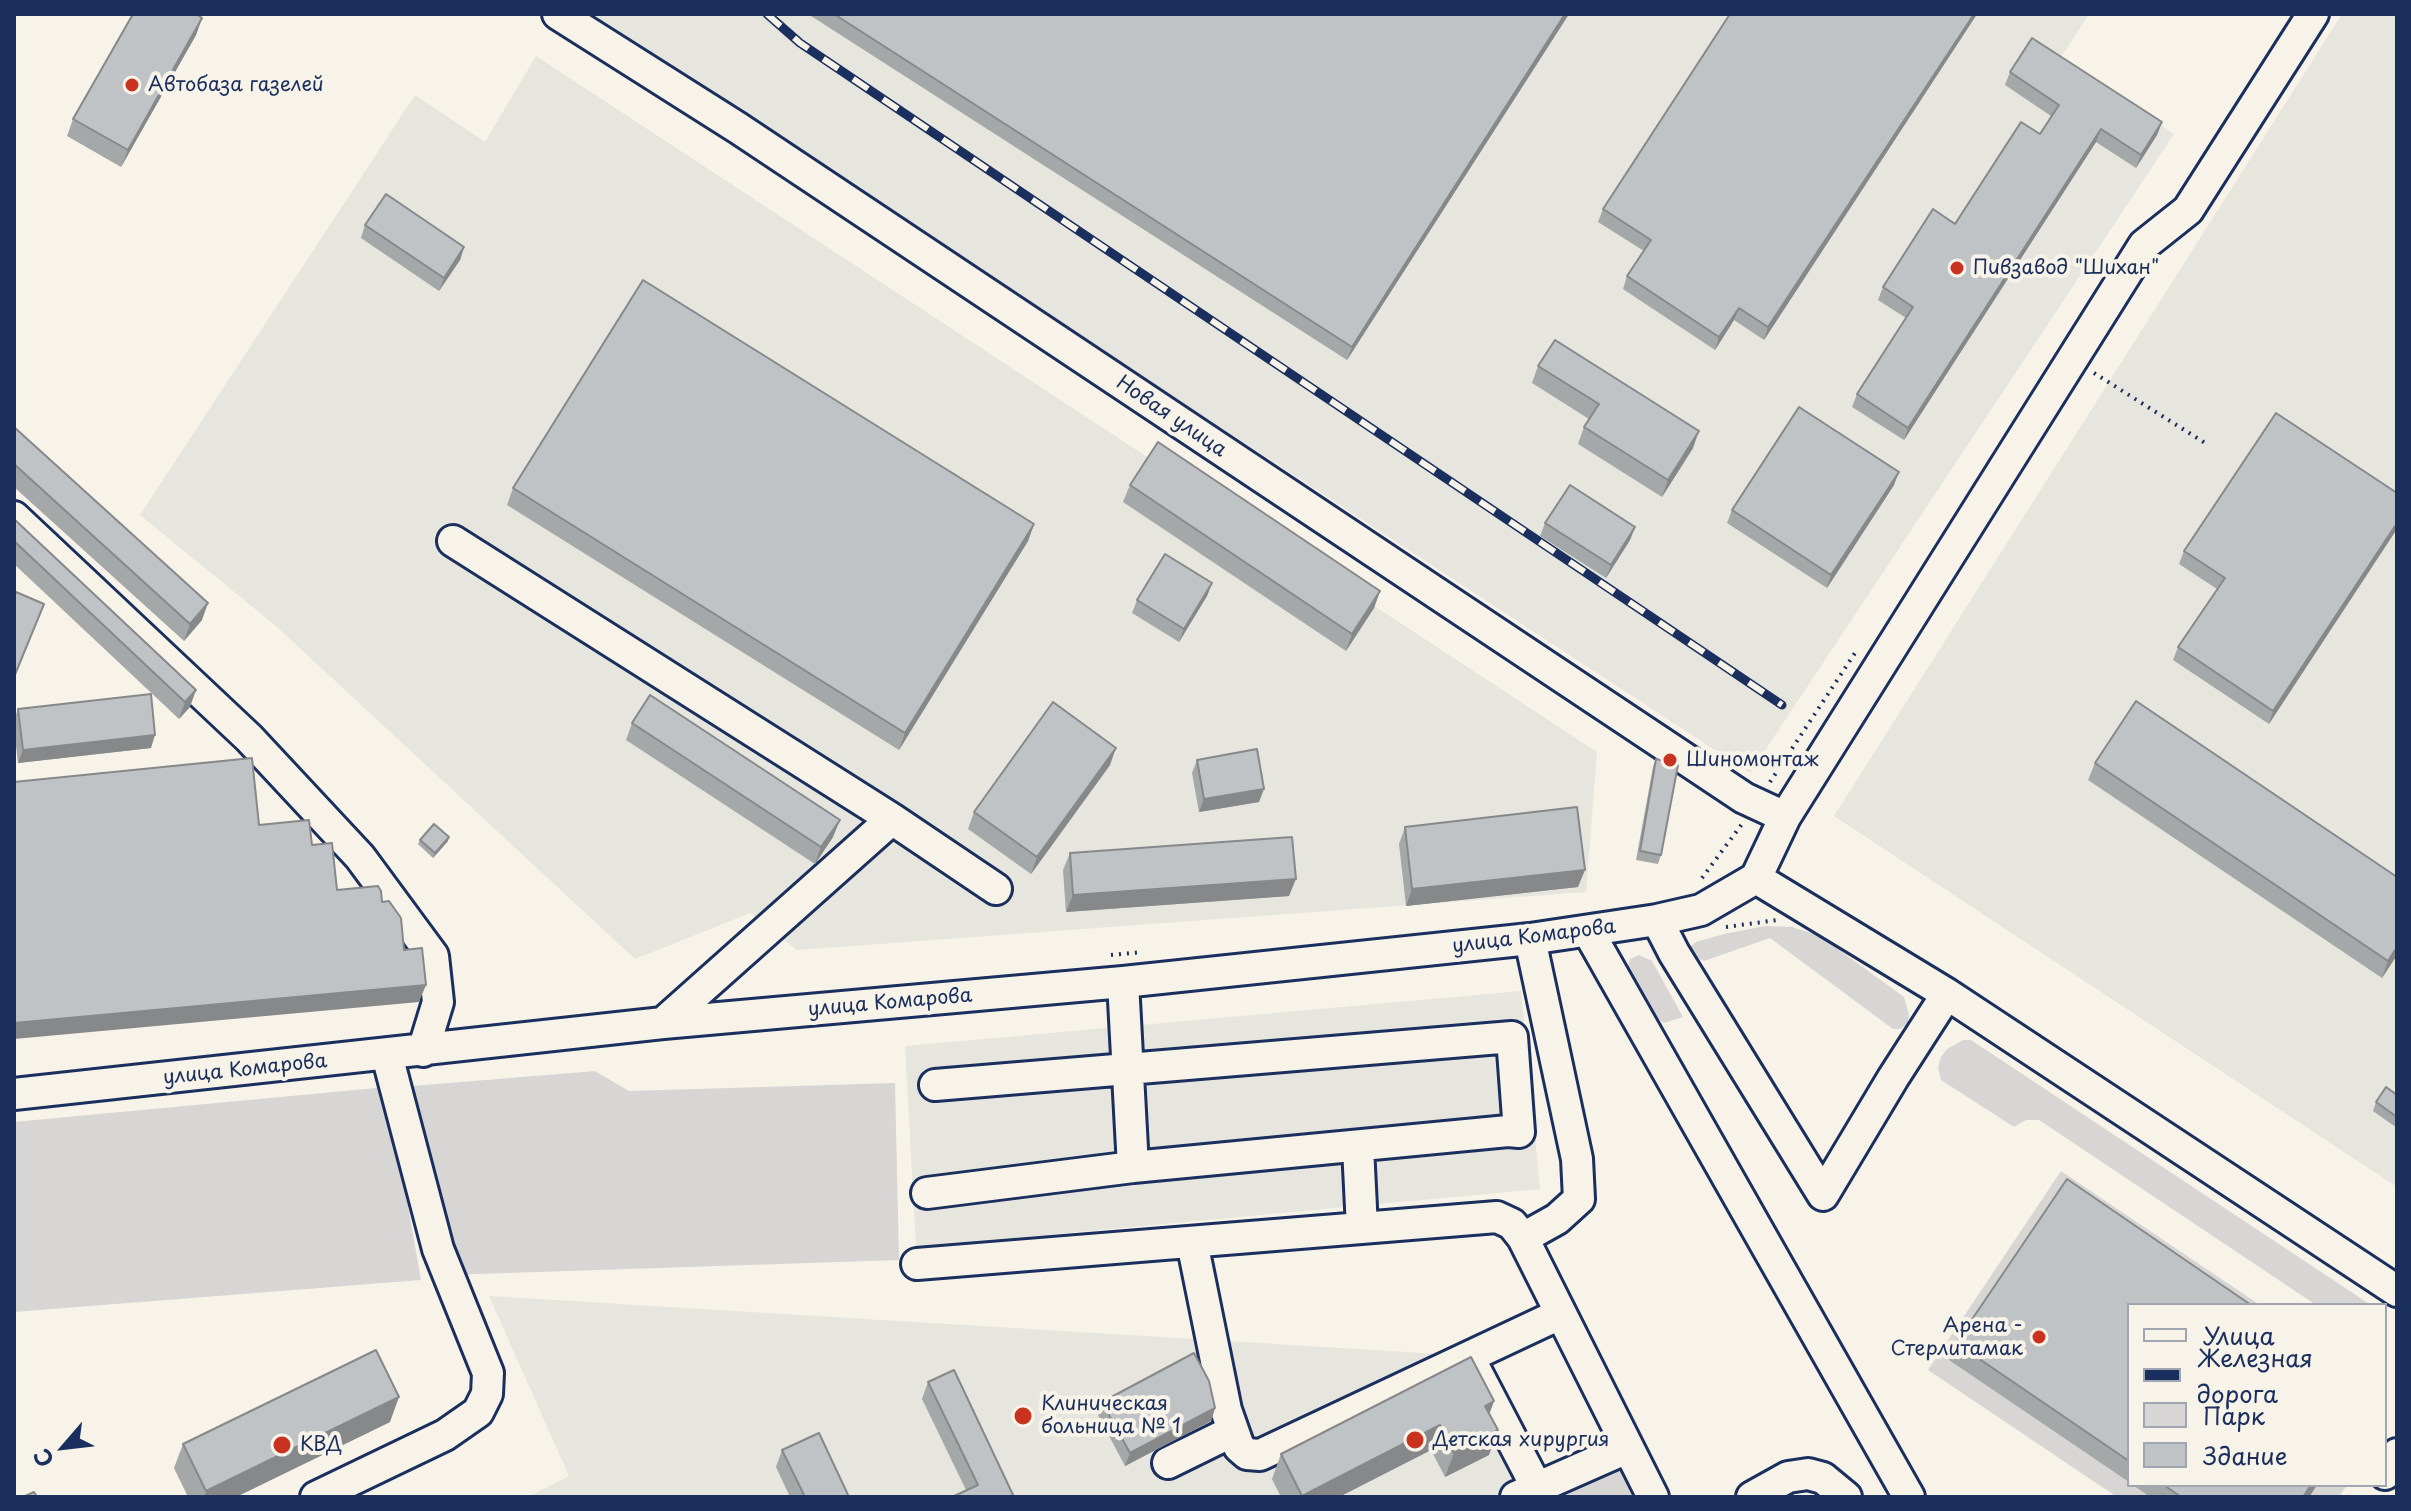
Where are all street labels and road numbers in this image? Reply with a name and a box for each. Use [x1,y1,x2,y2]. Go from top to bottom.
street label: Новая улица [1111,371,1231,463]
street label: улица Комарова [1451,915,1617,959]
street label: улица Комарова [807,984,973,1022]
street label: улица Комарова [162,1049,328,1091]

